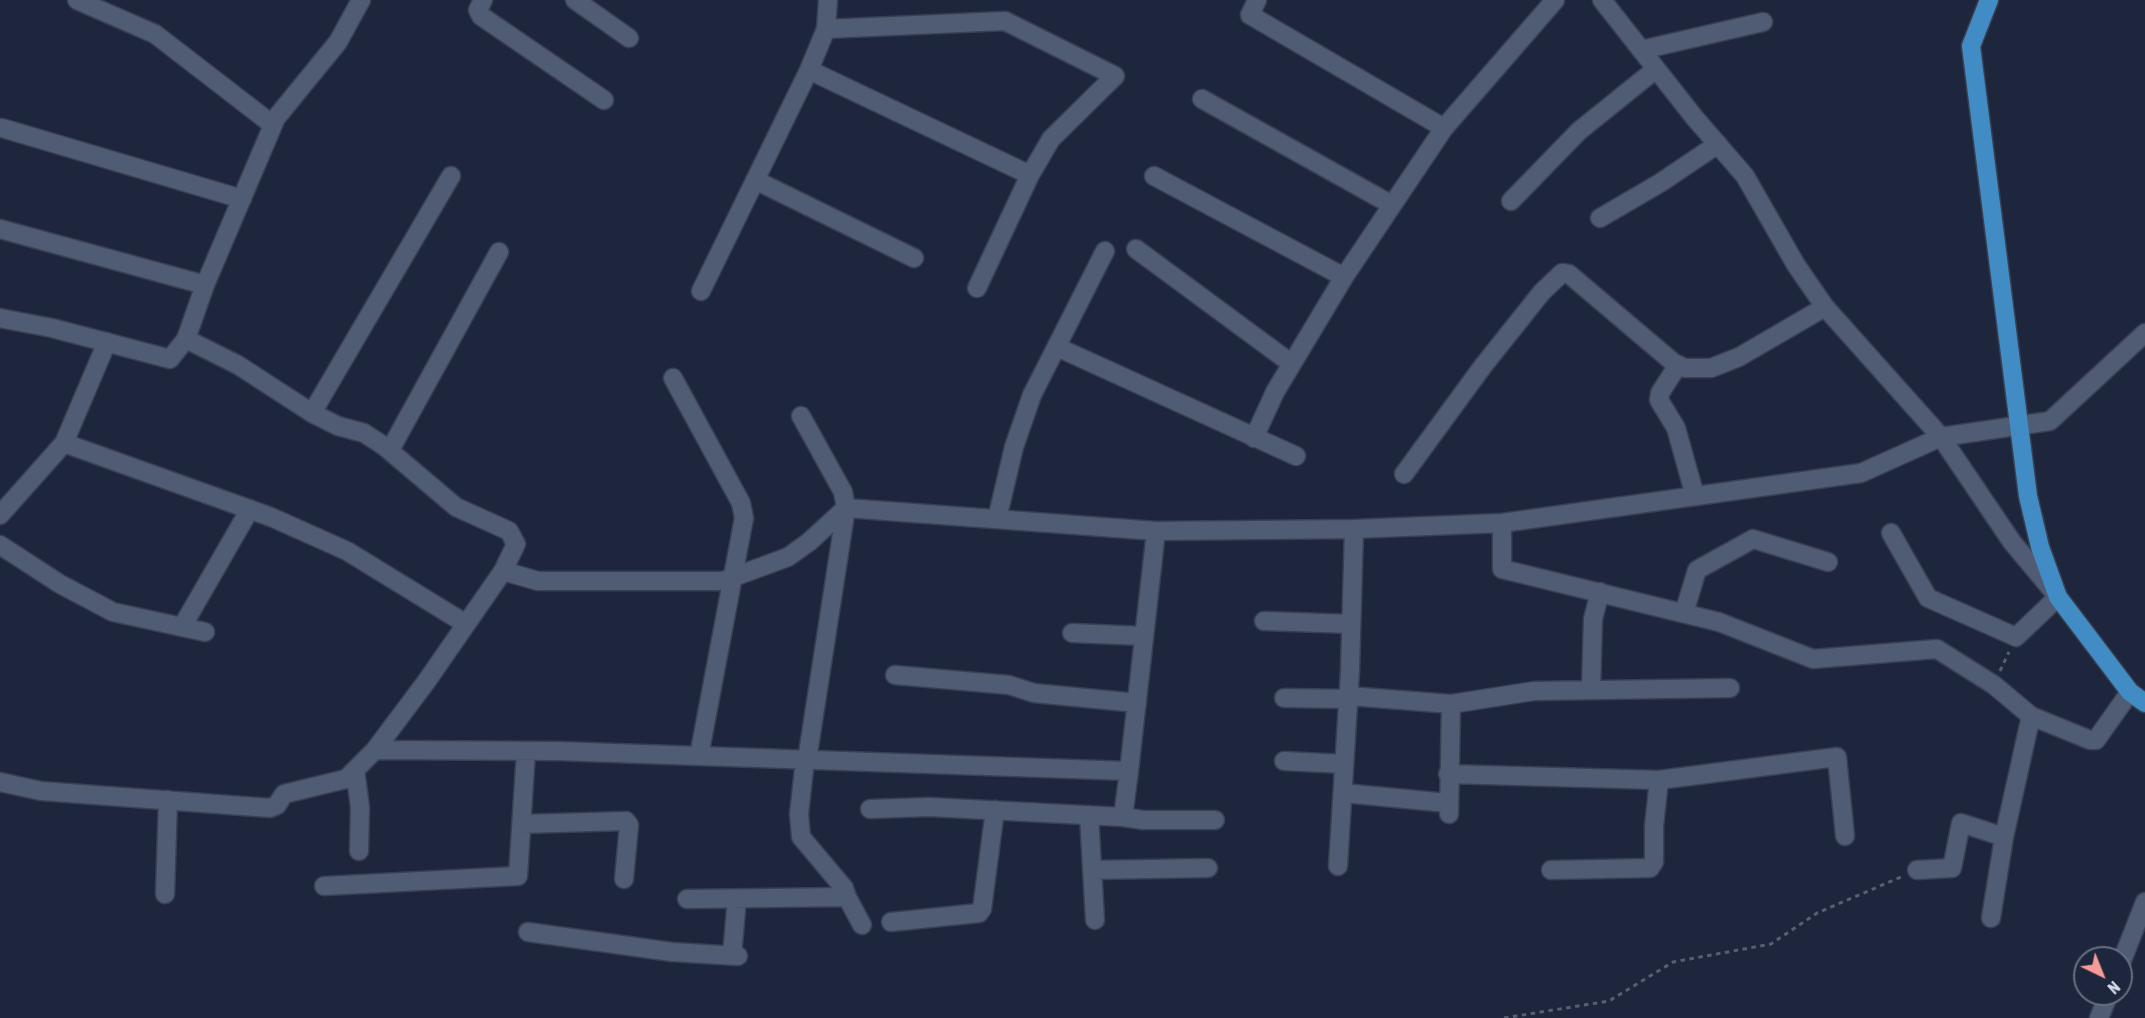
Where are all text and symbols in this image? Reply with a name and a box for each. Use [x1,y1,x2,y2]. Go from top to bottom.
north arrow [2073,946,2133,1006]
text: N [2104,978,2124,998]

